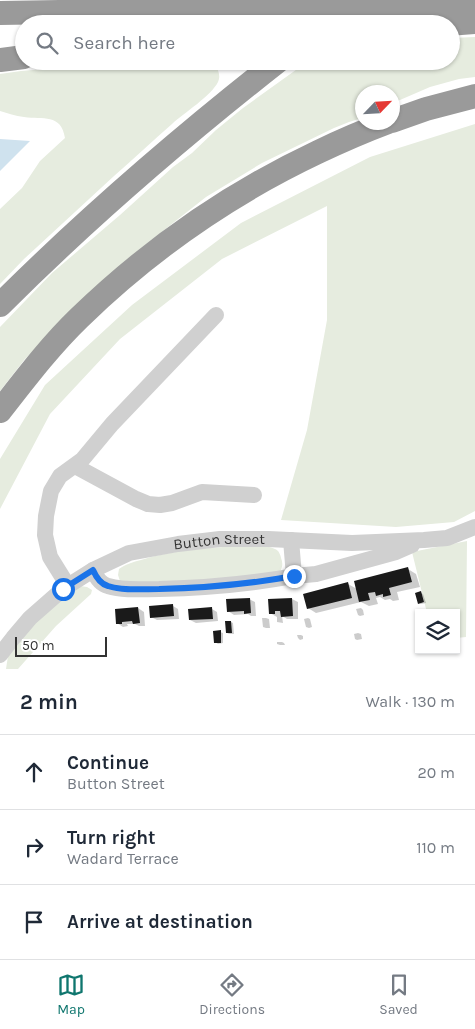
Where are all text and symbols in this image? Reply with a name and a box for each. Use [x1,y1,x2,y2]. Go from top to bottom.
search box [15,15,460,70]
icon: search [33,29,61,57]
text: Search here [73,32,175,54]
north arrow [355,85,400,130]
street label: Button Street [172,530,265,553]
route end [283,565,306,588]
route start [52,578,75,601]
map controls [415,609,460,654]
button: layers [415,609,460,654]
scale bar [15,634,108,657]
text: 50 m [22,637,55,654]
text: 2 min [20,690,78,714]
text: Walk · 130 m [365,692,455,711]
text: Continue [67,752,149,774]
icon: ahead [20,758,48,786]
text: 20 m [417,763,455,782]
text: Button Street [67,774,165,793]
text: Turn right [67,827,156,849]
icon: right [20,833,48,861]
text: 110 m [416,838,455,857]
text: Wadard Terrace [67,849,179,868]
icon: arrive [20,908,48,936]
text: Arrive at destination [67,911,253,933]
tab: Map [57,971,85,1018]
tab: Directions [199,971,265,1018]
tab: Saved [379,971,418,1018]

